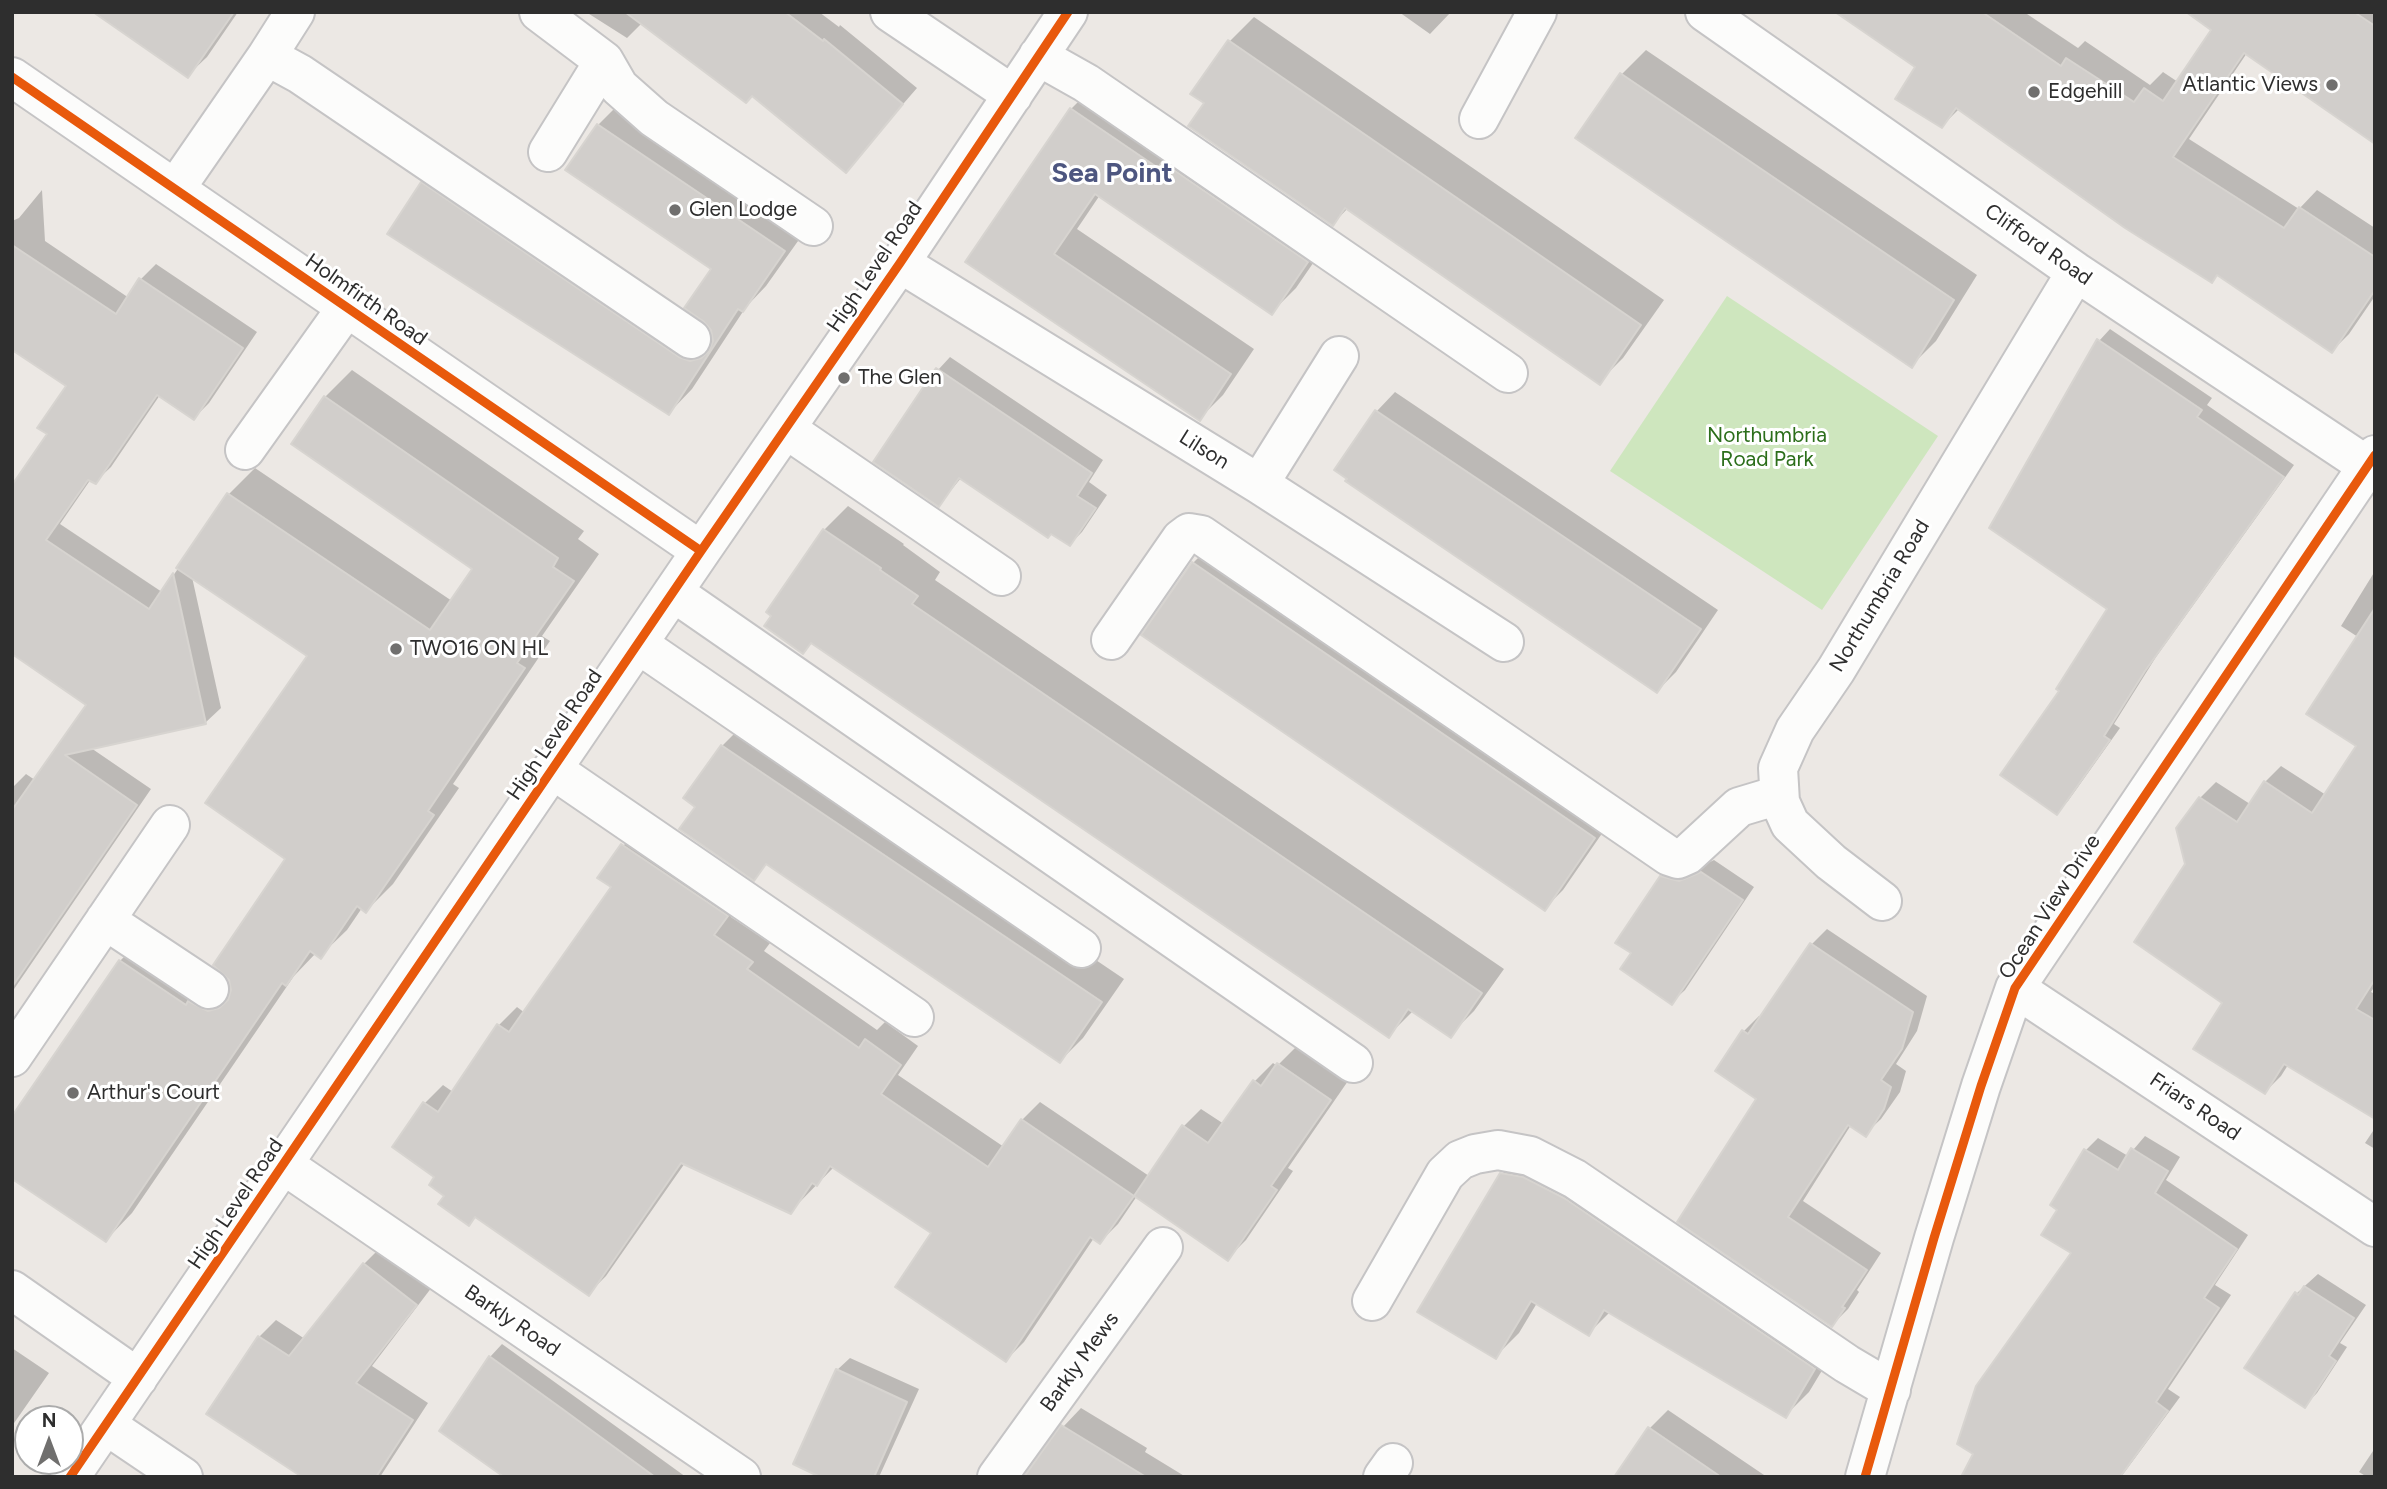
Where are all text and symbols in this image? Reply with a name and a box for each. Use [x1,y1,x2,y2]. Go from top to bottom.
place label: Atlantic Views [2183,72,2318,98]
marker: Atlantic Views [2324,77,2340,93]
place label: Edgehill [2048,79,2122,105]
marker: Edgehill [2026,84,2042,100]
district label: Sea Point [1051,157,1173,191]
place label: Glen Lodge [689,197,797,223]
street label: High Level Road [822,197,928,337]
street label: Clifford Road [1980,199,2096,291]
marker: Glen Lodge [667,202,683,218]
street label: Holmfirth Road [300,249,432,351]
place label: The Glen [858,365,942,391]
marker: The Glen [836,370,852,386]
park label: Northumbria Road Park [1707,423,1827,473]
street label: Lilson [1174,425,1234,475]
street label: Northumbria Road [1825,515,1935,677]
place label: TWO16 ON HL [410,636,548,662]
marker: TWO16 ON HL [388,641,404,657]
street label: High Level Road [502,665,608,805]
street label: Ocean View Drive [1994,830,2106,984]
street label: Friars Road [2145,1067,2245,1147]
place label: Arthur's Court [87,1080,220,1106]
marker: Arthur's Court [65,1085,81,1101]
street label: High Level Road [183,1134,289,1274]
street label: Barkly Road [459,1280,565,1362]
street label: Barkly Mews [1035,1307,1125,1417]
north arrow [14,1405,84,1475]
text: N [42,1409,56,1432]

